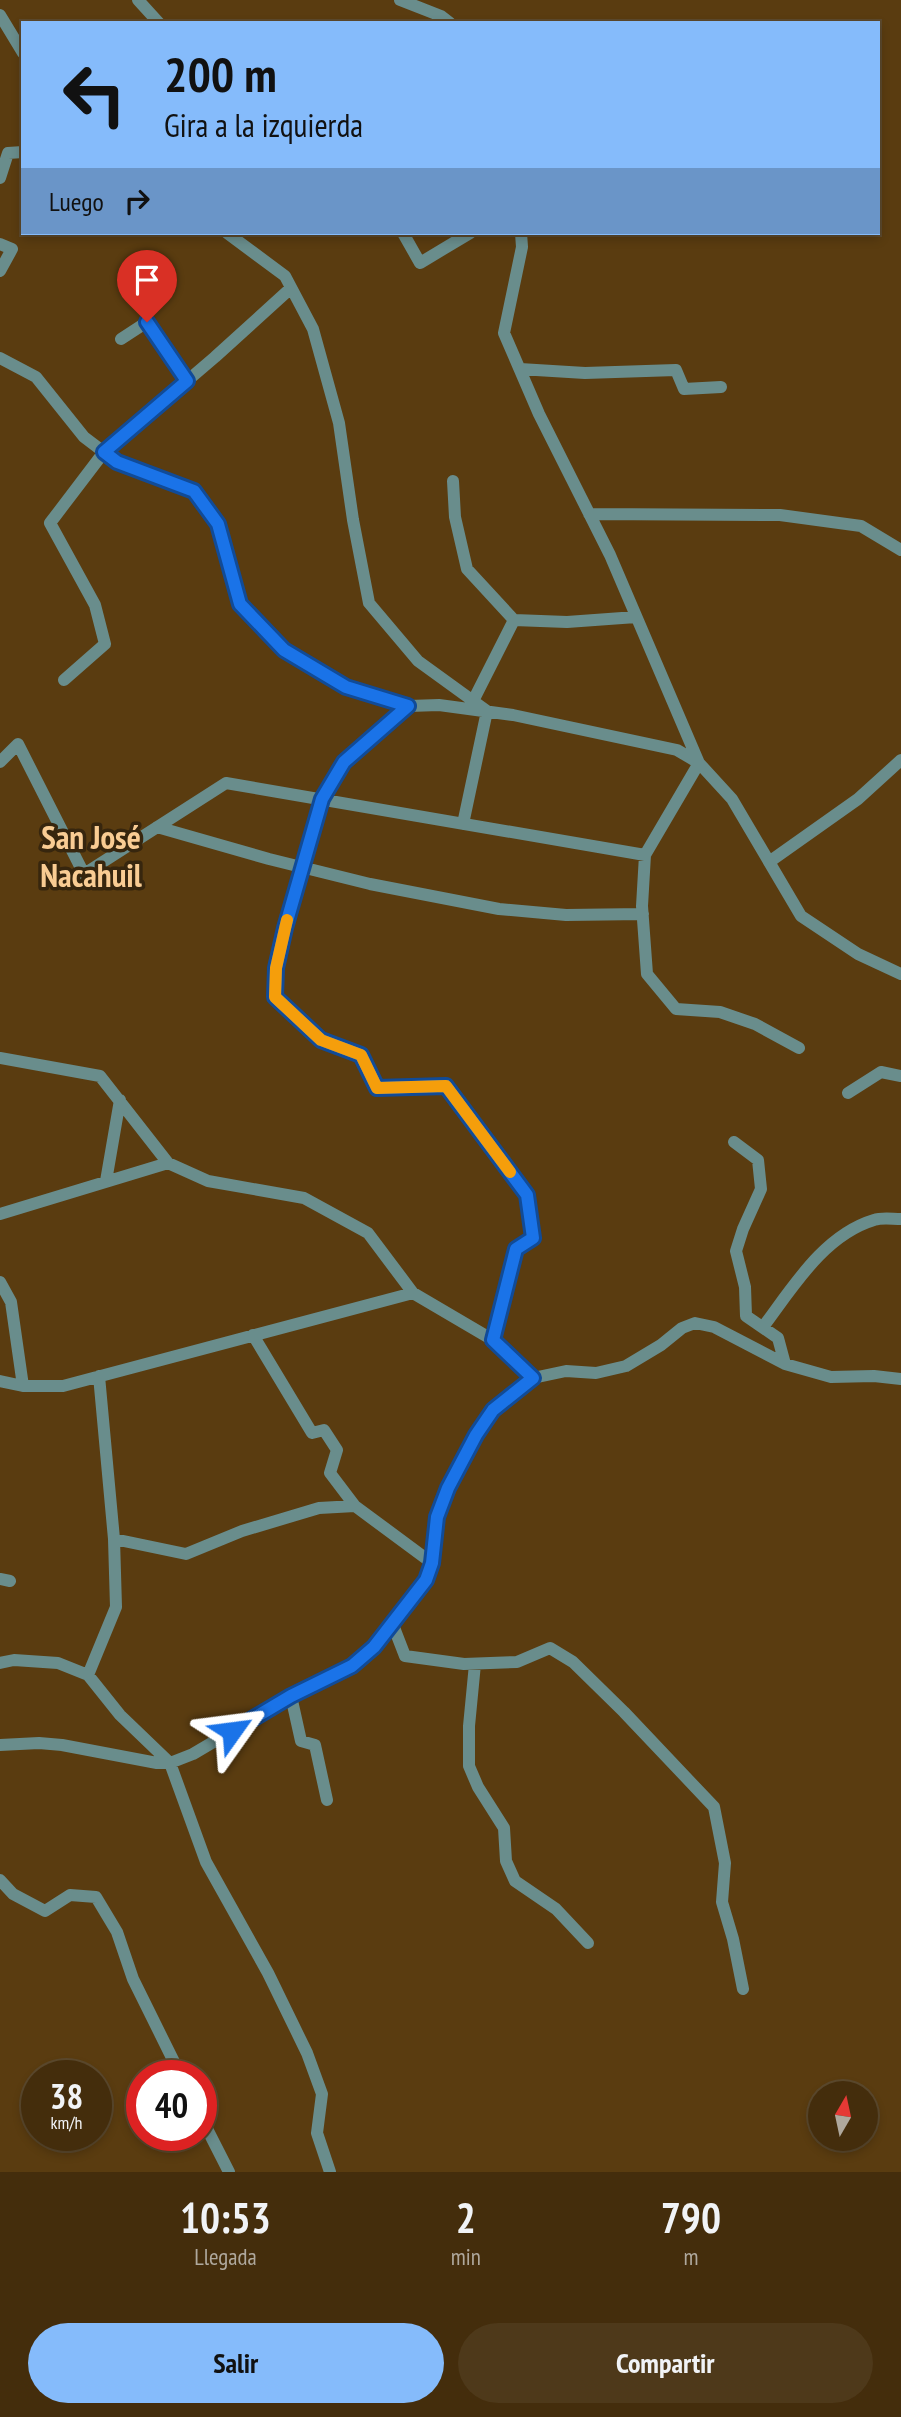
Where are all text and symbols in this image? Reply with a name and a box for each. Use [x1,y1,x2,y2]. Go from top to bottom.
text: 200 m [164,42,277,106]
icon: left [49,49,140,140]
text: Gira a la izquierda [164,104,363,146]
icon: right [118,182,156,220]
text: Luego [49,185,104,218]
pin [117,250,177,322]
icon: arrive [128,261,166,299]
district label: San José Nacahuil [40,815,143,896]
position arrow [195,1694,269,1768]
speed limit sign: 40 [126,2060,217,2151]
text: 38 [50,2073,83,2119]
north arrow [808,2081,878,2151]
map controls [808,2081,878,2151]
text: km/h [51,2111,82,2134]
text: 10:53 [180,2190,271,2245]
text: 2 [456,2190,476,2245]
text: 790 [661,2190,721,2245]
text: Llegada [194,2242,257,2271]
text: min [451,2242,481,2271]
text: m [683,2242,698,2271]
button: Salir [28,2323,444,2403]
button: Compartir [458,2323,873,2403]

